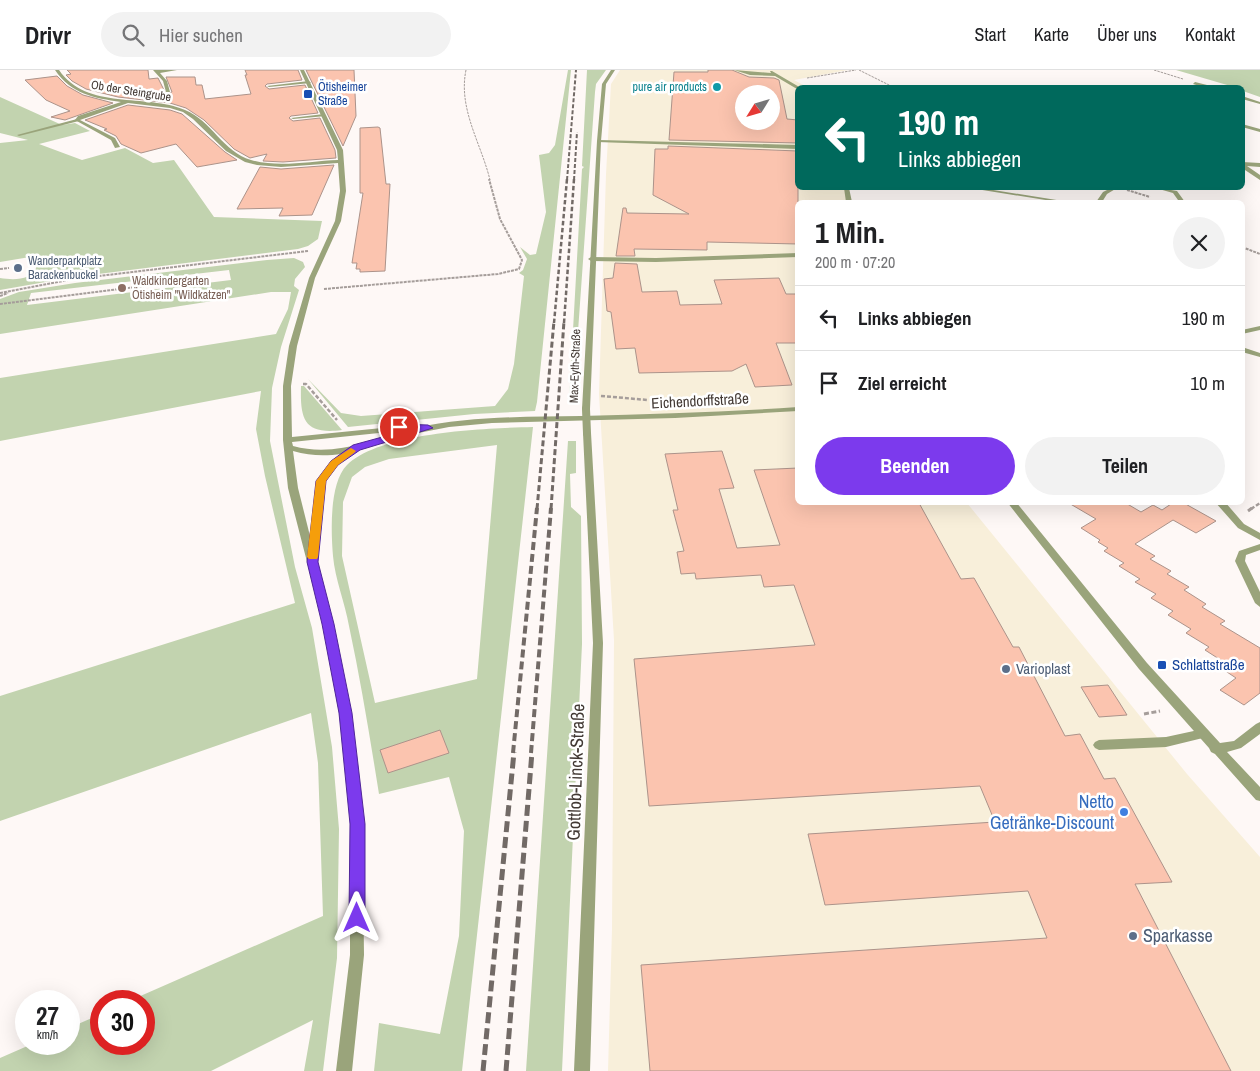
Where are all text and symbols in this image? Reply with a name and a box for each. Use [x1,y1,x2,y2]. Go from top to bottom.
search box [101,12,451,57]
text: Drivr [25,19,71,51]
icon: search [119,21,147,49]
text: Hier suchen [159,22,243,48]
text: Start [975,22,1006,47]
text: Karte [1034,22,1069,47]
text: Über uns [1097,22,1157,47]
text: Kontakt [1185,22,1235,47]
street label: Ob der Steingrube [90,77,172,105]
place label: Ötisheimer Straße [318,78,367,109]
place label: pure air products [633,79,707,95]
marker: pure air products [711,81,723,93]
north arrow [735,85,780,130]
map controls [735,85,780,130]
marker: Ötisheimer Straße [302,88,314,100]
text: 190 m [898,99,979,146]
icon: left [815,105,880,170]
text: Links abbiegen [898,144,1021,174]
text: 1 Min. [815,212,885,252]
button: close [1173,217,1225,269]
text: 200 m · 07:20 [815,251,895,273]
place label: Wanderparkplatz Barackenbuckel [28,253,102,283]
marker: Wanderparkplatz Barackenbuckel [12,262,24,274]
place label: Waldkindergarten Ötisheim "Wildkatzen" [132,273,231,303]
marker: Waldkindergarten Ötisheim "Wildkatzen" [116,282,128,294]
icon: left [815,304,843,332]
text: Links abbiegen [858,305,971,331]
text: 190 m [1182,305,1225,331]
street label: Max-Eyth-Straße [566,329,584,403]
icon: arrive [815,369,843,397]
text: Ziel erreicht [858,370,946,396]
text: 10 m [1190,370,1225,396]
street label: Eichendorffstraße [651,387,749,414]
pin [378,406,420,448]
icon: arrive [385,413,413,441]
button: Beenden [815,437,1015,495]
button: Teilen [1025,437,1225,495]
place label: Schlattstraße [1172,654,1245,675]
place label: Varioplast [1016,658,1071,679]
marker: Schlattstraße [1156,659,1168,671]
marker: Varioplast [1000,663,1012,675]
street label: Gottlob-Linck-Straße [561,703,590,841]
place label: Netto Getränke-Discount [990,789,1114,835]
marker: Netto Getränke-Discount [1118,806,1130,818]
position arrow [330,891,382,943]
place label: Sparkasse [1143,923,1213,948]
marker: Sparkasse [1127,930,1139,942]
speed limit sign: 30 [90,990,155,1055]
text: 27 [36,999,59,1033]
text: km/h [37,1027,58,1043]

